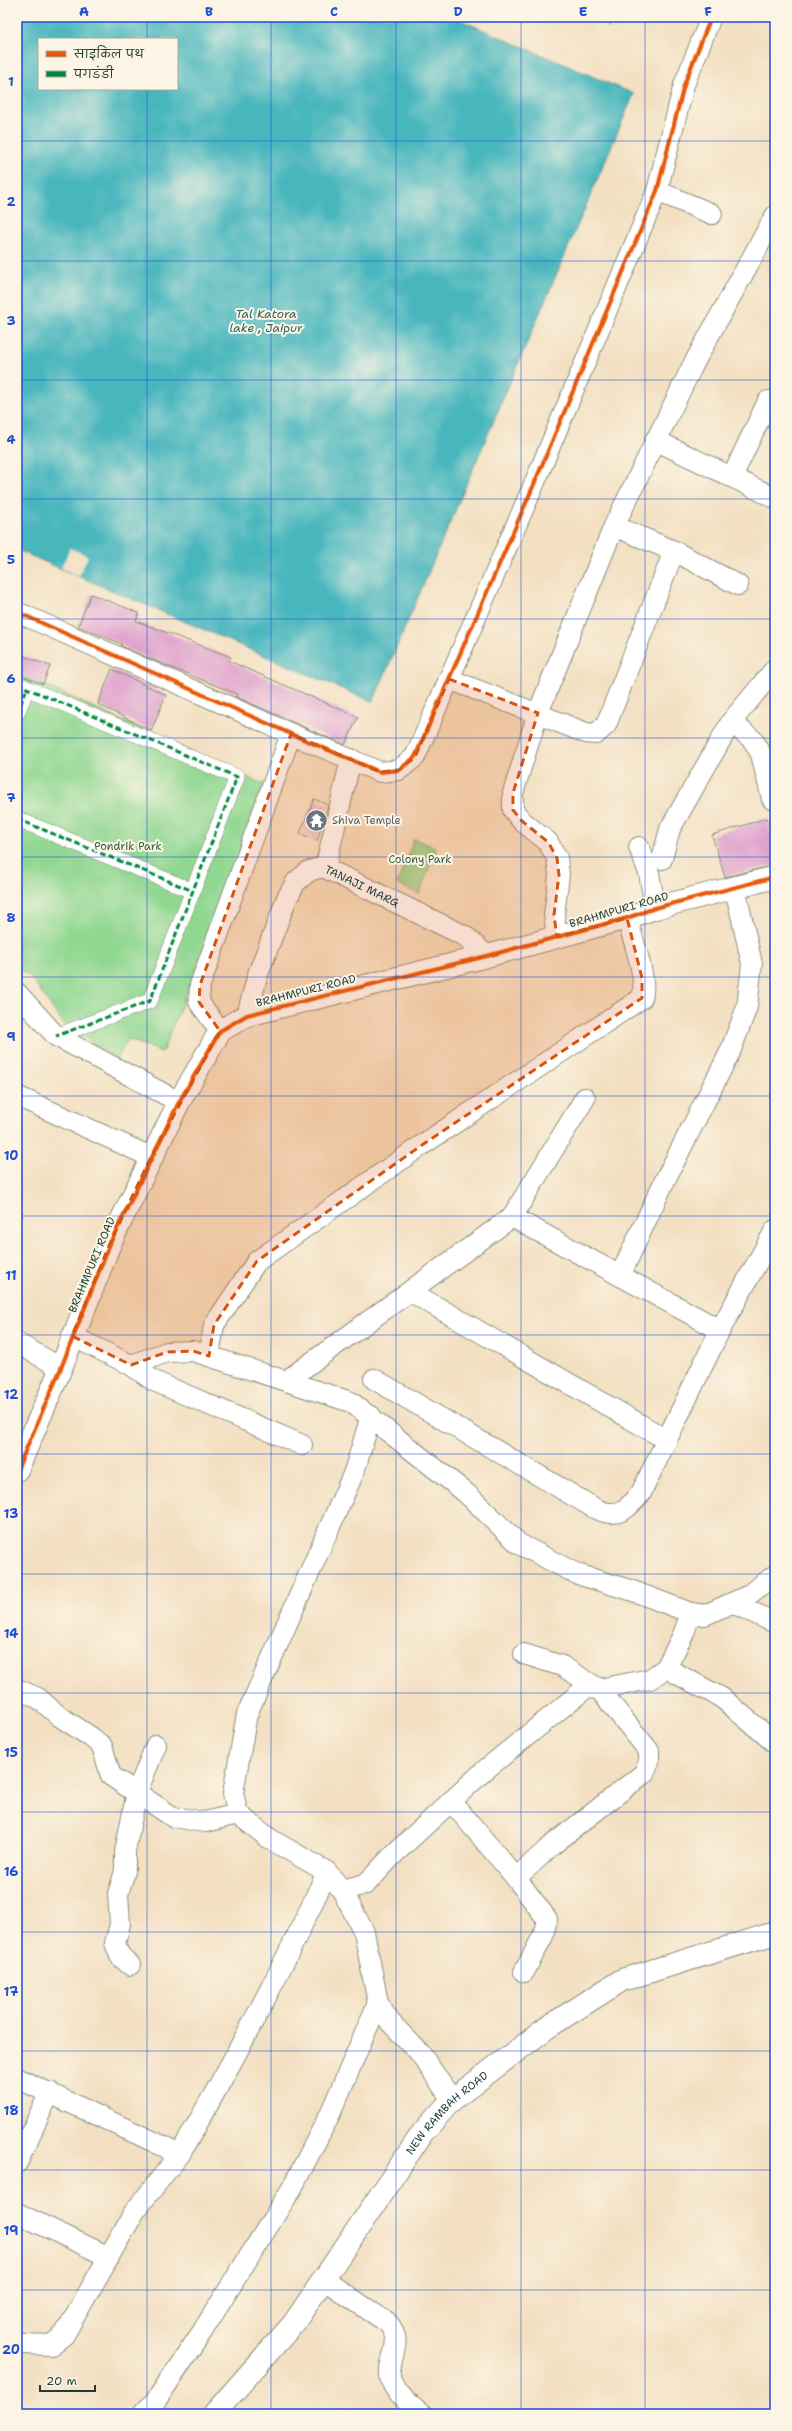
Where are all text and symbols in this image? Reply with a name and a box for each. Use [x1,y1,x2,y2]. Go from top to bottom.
text: A [79,3,89,20]
text: B [205,3,213,20]
text: C [330,3,338,20]
text: D [453,3,463,20]
text: E [579,3,588,20]
text: F [704,3,712,20]
legend [38,38,178,90]
text: साइकिल पथ [73,45,145,62]
text: पगडंडी [73,65,115,82]
text: 1 [8,73,14,90]
text: 2 [6,193,16,210]
water label: Tal Katora lake , Jaipur [229,306,303,336]
text: 3 [6,312,16,329]
text: 4 [6,431,16,448]
text: 5 [7,551,15,568]
text: 6 [6,670,16,687]
text: 7 [6,789,16,806]
temple icon: Shiva Temple [303,807,329,833]
place label: Shiva Temple [332,813,401,828]
park label: Pondrik Park [94,839,162,854]
park label: Colony Park [388,852,452,867]
street label: TANAJI MARG [322,862,402,911]
street label: BRAHMPURI ROAD [568,889,670,931]
text: 8 [6,909,16,926]
street label: BRAHMPURI ROAD [254,971,358,1011]
text: 9 [6,1028,16,1045]
text: 10 [4,1147,18,1164]
street label: BRAHMPURI ROAD [65,1215,119,1315]
text: 11 [5,1267,17,1284]
text: 12 [4,1386,18,1403]
text: 13 [4,1505,18,1522]
text: 14 [4,1625,18,1642]
text: 15 [4,1744,18,1761]
text: 16 [4,1863,18,1880]
text: 17 [4,1983,18,2000]
street label: NEW RAMBAH ROAD [402,2068,491,2158]
text: 18 [4,2102,18,2119]
text: 19 [4,2222,18,2239]
text: 20 [2,2341,20,2358]
scale bar [40,2367,95,2393]
text: 20 m [46,2373,77,2389]

